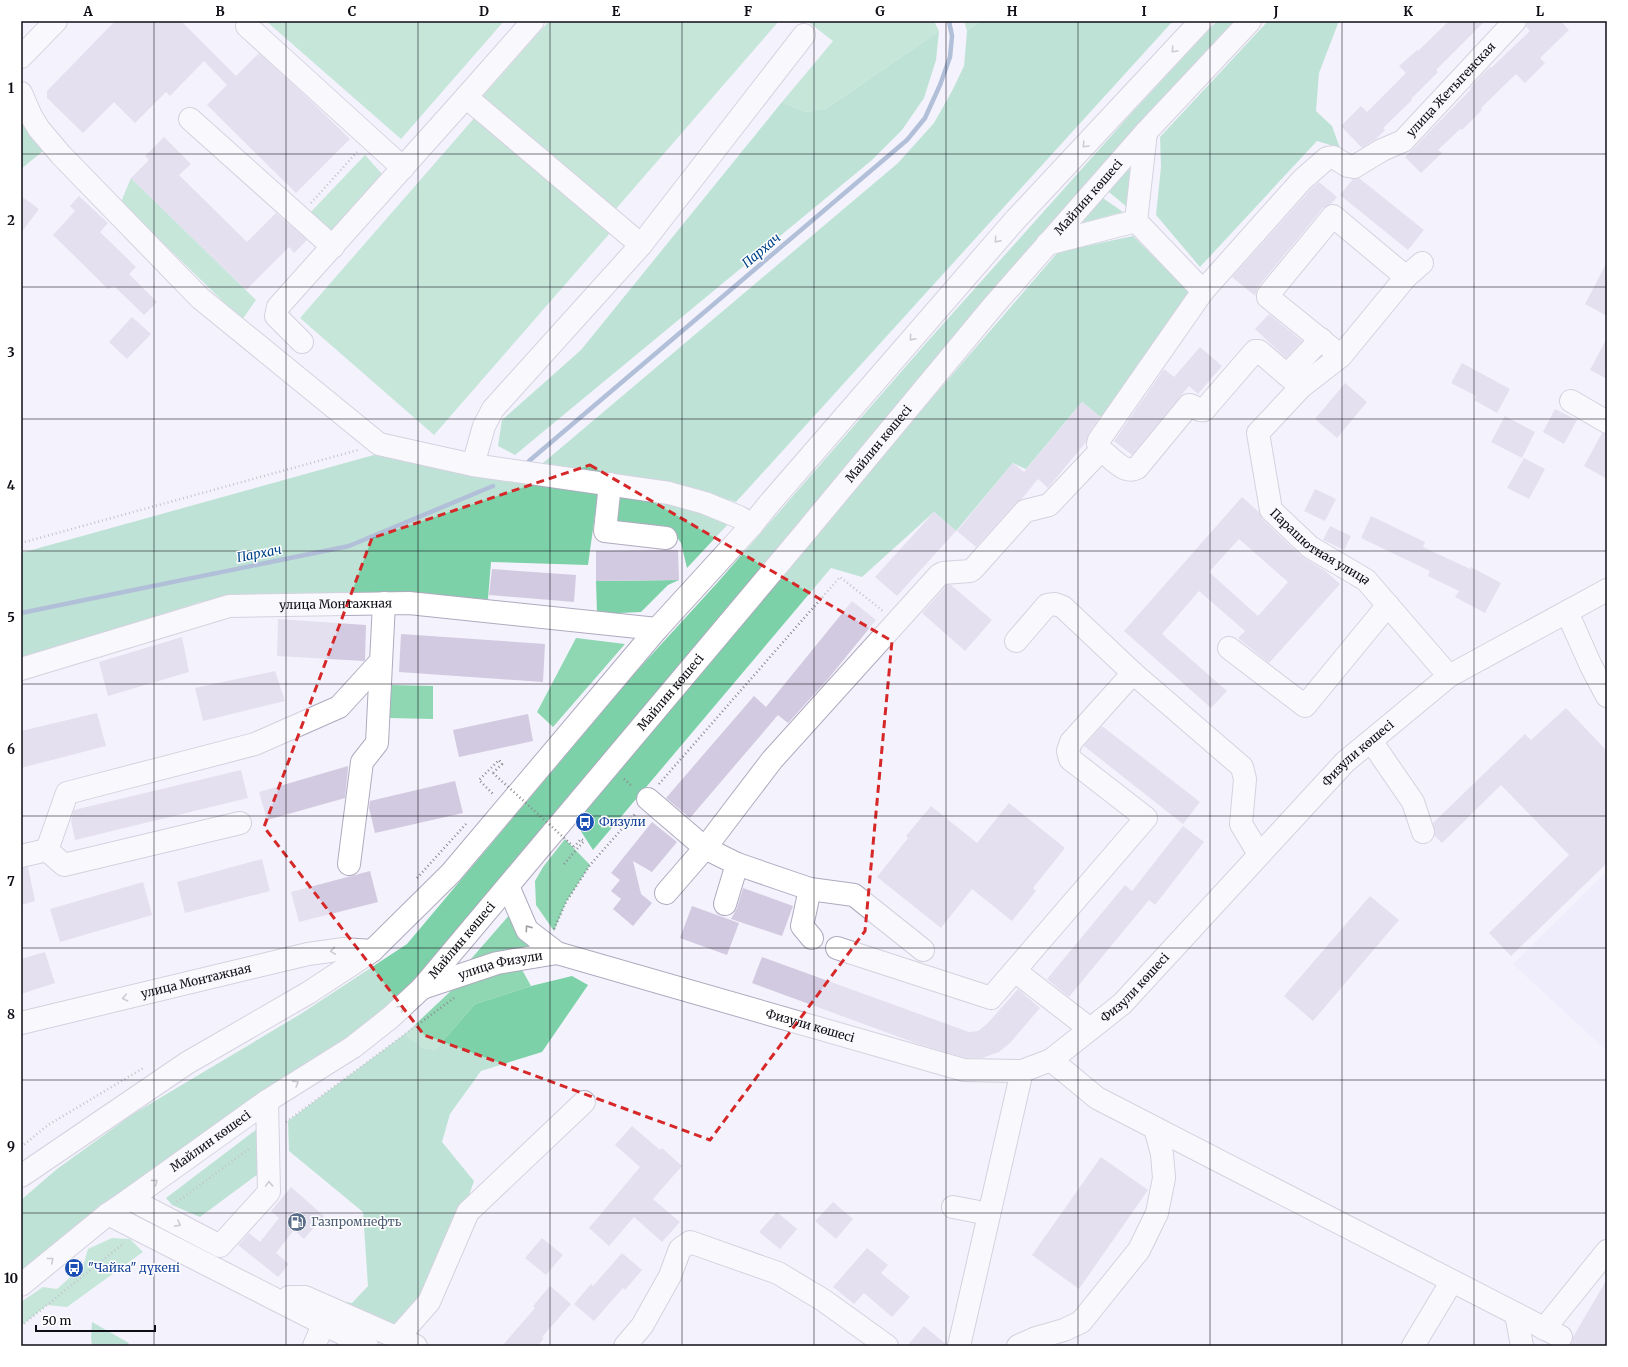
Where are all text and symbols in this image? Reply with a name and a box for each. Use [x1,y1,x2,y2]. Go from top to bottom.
text: A [82,3,93,20]
text: B [215,3,225,20]
text: C [348,3,357,20]
text: D [479,3,489,20]
text: E [612,3,621,20]
text: F [744,3,752,20]
text: G [875,3,885,20]
text: H [1007,3,1018,20]
text: I [1141,3,1147,20]
text: J [1272,3,1279,20]
text: K [1403,3,1413,20]
text: L [1536,3,1545,20]
street label: улица Жетыгенская [1403,39,1498,140]
one-way arrow [1172,45,1179,52]
text: 1 [8,80,14,97]
one-way arrow [1083,140,1090,147]
street label: Майлин көшесі [1051,156,1125,238]
text: 2 [7,212,15,229]
water label: Пархач [738,229,784,271]
one-way arrow [995,235,1002,243]
one-way arrow [910,334,917,341]
text: 3 [7,344,15,361]
street label: Майлин көшесі [842,402,915,485]
text: 4 [7,477,16,494]
street label: Парашютная улица [1267,505,1375,588]
water label: Пархач [235,541,283,566]
street label: улица Монтажная [279,595,392,612]
text: 5 [7,609,15,626]
street label: Майлин көшесі [634,651,707,733]
street label: Физули көшесі [1318,717,1397,789]
text: 6 [7,741,15,758]
bus stop icon: Физули [574,811,596,833]
place label: Физули [599,814,646,829]
text: 7 [7,873,15,890]
street label: Майлин көшесі [425,899,498,981]
one-way arrow [526,926,533,933]
one-way arrow [330,946,337,955]
street label: улица Физули [456,948,544,982]
street label: Физули көшесі [1097,950,1172,1025]
street label: улица Монтажная [139,960,253,1001]
one-way arrow [122,994,128,1002]
one-way arrow [396,1005,404,1012]
street label: Физули көшесі [764,1005,856,1045]
text: 8 [7,1006,15,1023]
one-way arrow [292,1081,299,1088]
street label: Майлин көшесі [167,1107,254,1175]
text: 9 [7,1138,15,1155]
one-way arrow [150,1180,157,1187]
one-way arrow [265,1181,273,1187]
fuel station icon: Газпромнефть [286,1211,308,1233]
place label: Газпромнефть [311,1214,402,1229]
one-way arrow [173,1219,181,1226]
bus stop icon: "Чайка" дүкені [63,1257,85,1279]
one-way arrow [47,1258,54,1265]
place label: "Чайка" дүкені [88,1260,180,1275]
text: 10 [4,1270,18,1287]
scale bar [36,1307,155,1333]
text: 50 m [42,1313,71,1328]

